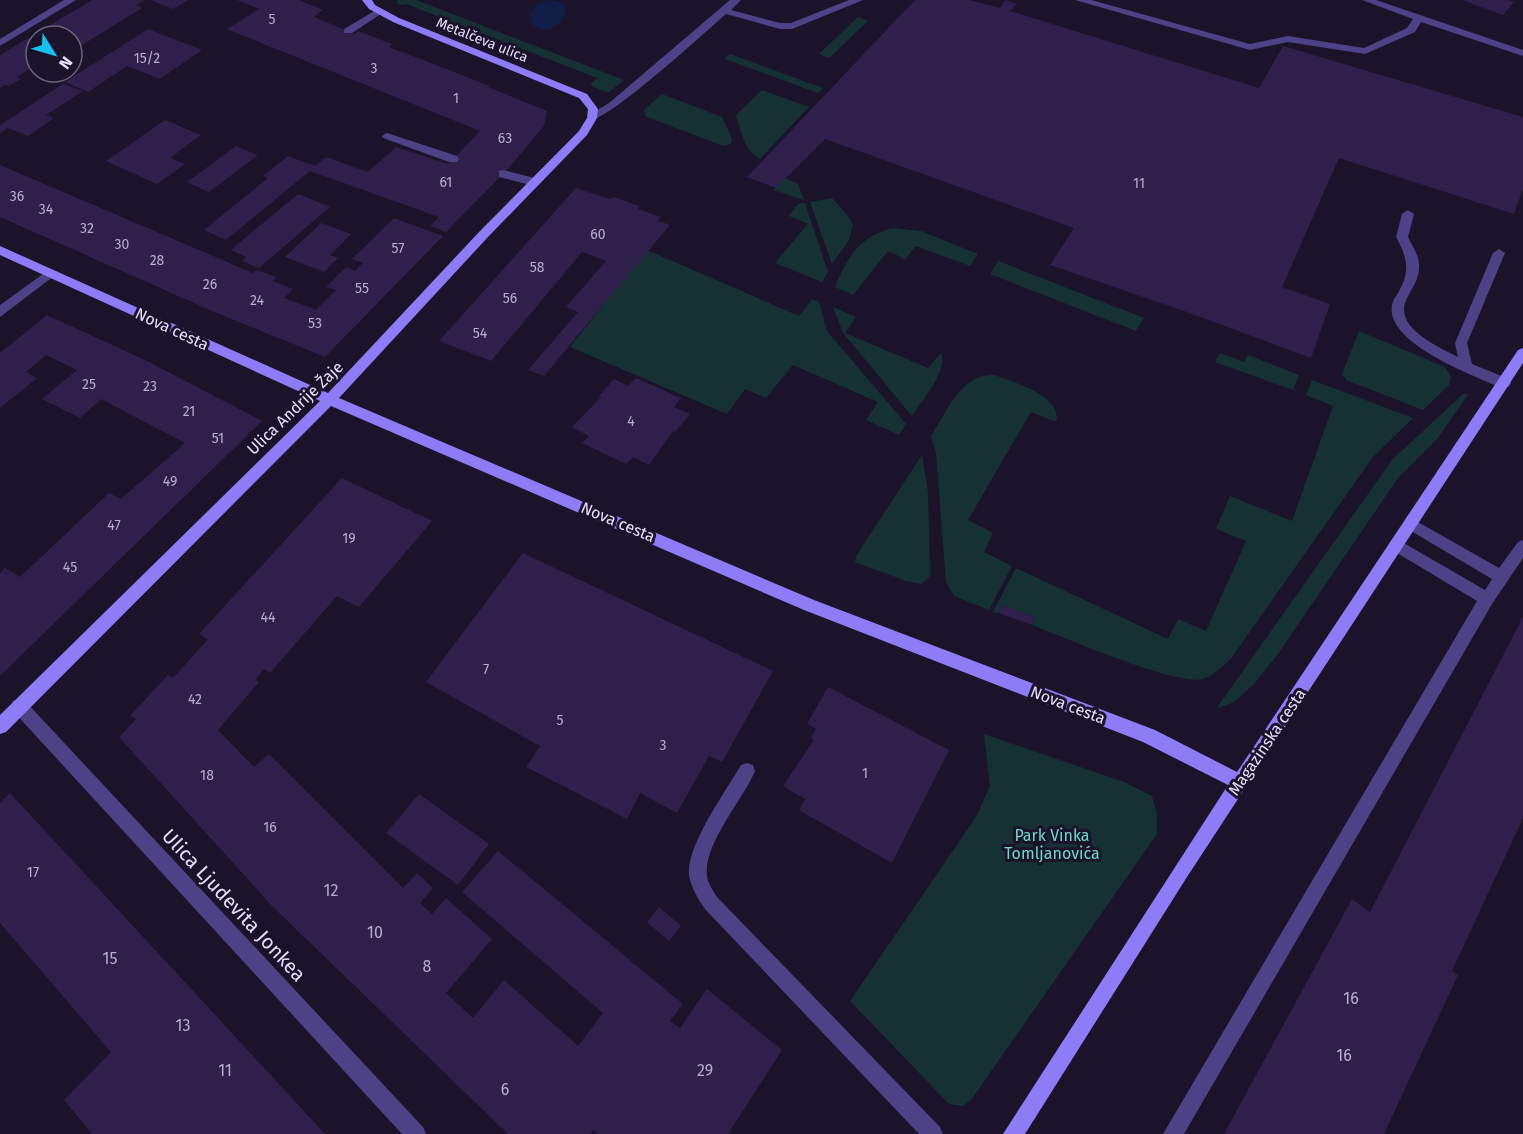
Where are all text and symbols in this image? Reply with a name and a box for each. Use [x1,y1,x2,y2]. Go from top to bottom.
house number: 5 [268,11,276,28]
street label: Metalčeva ulica [434,14,530,66]
north arrow [24,24,84,84]
house number: 15/2 [134,50,160,67]
text: N [55,53,76,73]
house number: 3 [371,60,378,77]
house number: 1 [453,90,459,107]
house number: 63 [498,130,512,147]
house number: 61 [440,174,452,191]
house number: 11 [1133,175,1145,192]
house number: 36 [10,188,24,205]
house number: 34 [39,201,54,218]
house number: 32 [80,220,94,237]
house number: 60 [590,226,606,243]
house number: 30 [115,236,130,253]
house number: 57 [392,240,404,257]
house number: 28 [150,252,165,269]
house number: 58 [530,259,545,276]
house number: 26 [203,276,217,293]
house number: 55 [355,280,369,297]
house number: 56 [503,290,517,307]
house number: 24 [250,292,265,309]
street label: Nova cesta [132,304,212,354]
house number: 53 [308,315,322,332]
house number: 54 [473,325,488,342]
street label: Ulica Andrije Žaje [242,357,347,459]
house number: 25 [82,376,96,393]
house number: 23 [143,378,157,395]
house number: 21 [183,403,195,420]
house number: 4 [627,413,635,430]
house number: 51 [212,430,224,447]
house number: 49 [163,473,177,490]
street label: Nova cesta [578,498,658,546]
house number: 47 [107,517,121,534]
house number: 19 [342,530,356,547]
house number: 45 [63,559,77,576]
house number: 44 [261,609,276,626]
house number: 7 [483,661,489,678]
street label: Nova cesta [1028,682,1108,728]
street label: Magazinska cesta [1224,685,1310,799]
house number: 42 [188,691,202,708]
house number: 5 [556,712,564,729]
house number: 3 [660,737,667,754]
house number: 1 [862,765,868,782]
house number: 18 [200,767,214,784]
house number: 16 [263,819,277,836]
street label: Ulica Ljudevita Jonkea [157,824,311,986]
park label: Park Vinka Tomljanovića [1004,826,1100,863]
house number: 17 [27,864,39,881]
house number: 12 [324,881,338,900]
house number: 10 [367,923,383,942]
house number: 15 [103,949,117,968]
house number: 8 [423,957,432,976]
house number: 16 [1343,989,1359,1008]
house number: 13 [176,1016,190,1035]
house number: 16 [1336,1046,1352,1065]
house number: 11 [218,1061,232,1080]
house number: 29 [697,1061,713,1080]
house number: 6 [501,1080,509,1099]

